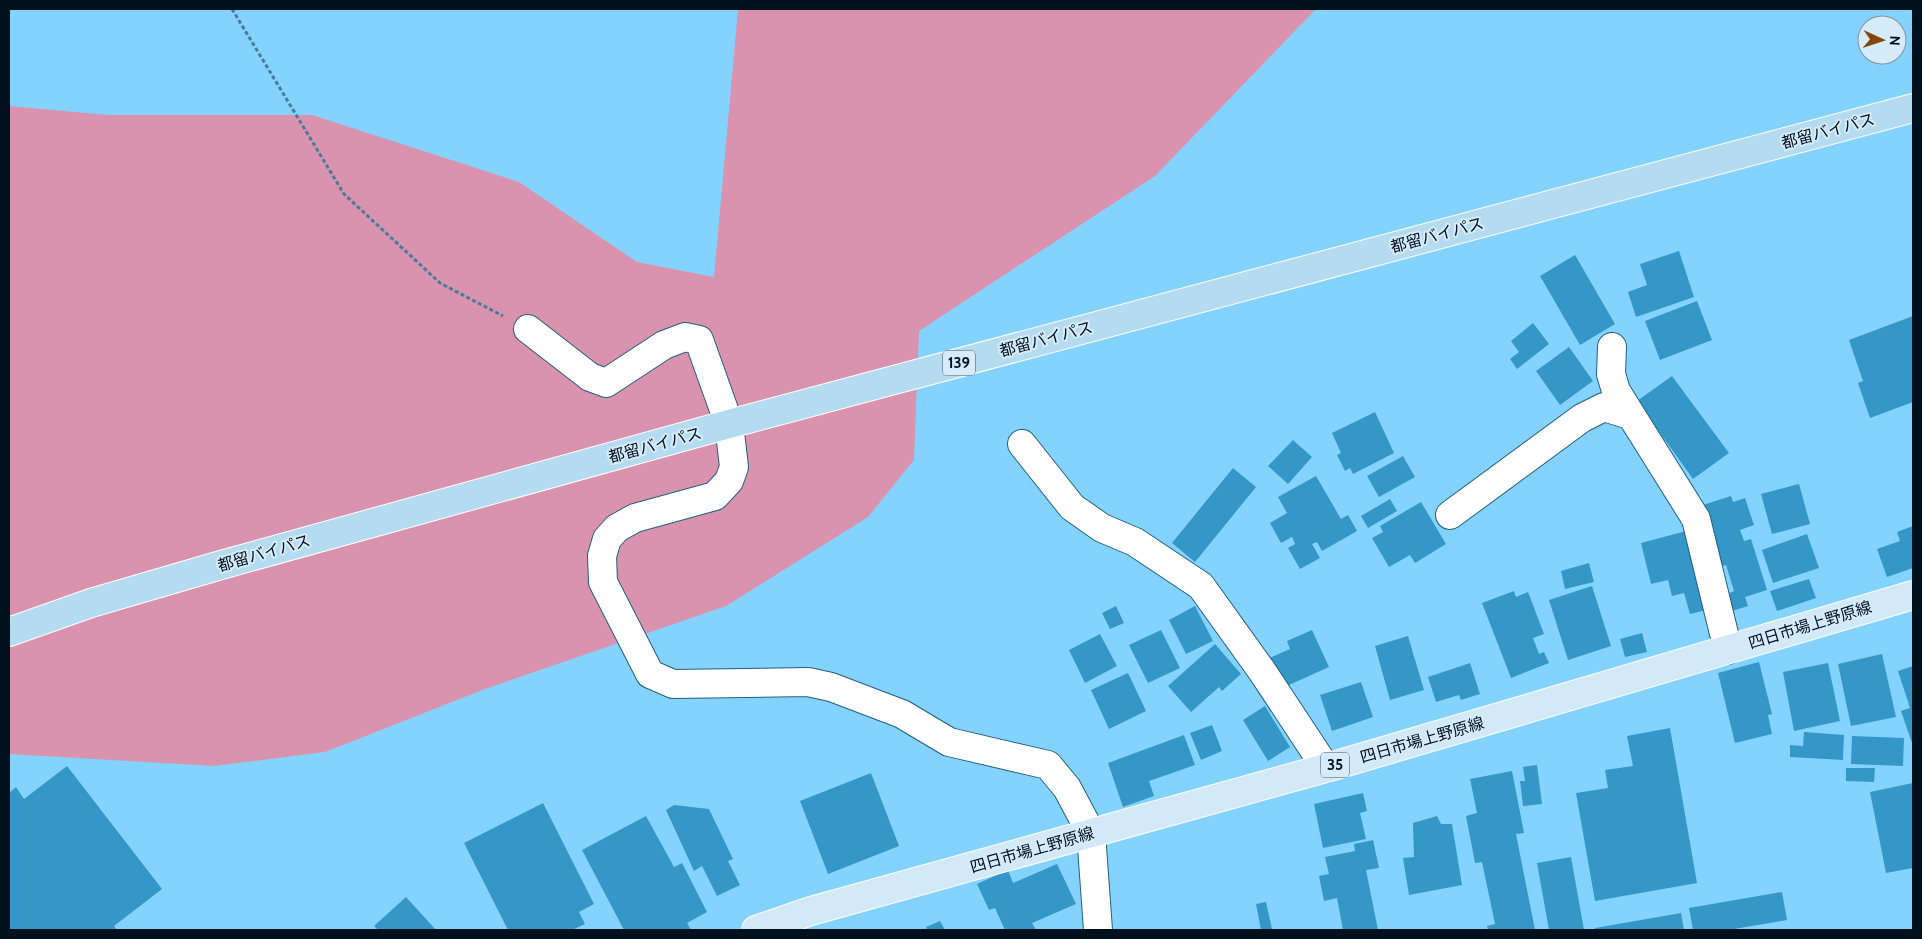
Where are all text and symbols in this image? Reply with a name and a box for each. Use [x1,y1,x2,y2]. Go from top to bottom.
north arrow [1857,15,1907,65]
text: N [1886,35,1904,46]
street label: 都留バイパス [1779,109,1877,153]
street label: 都留バイパス [1388,213,1486,257]
street label: 都留バイパス [997,317,1095,361]
road number: 139 [943,350,975,376]
street label: 都留バイパス [606,423,704,467]
street label: 都留バイパス [215,531,313,575]
street label: 四日市場上野原線 [1746,597,1874,653]
street label: 四日市場上野原線 [1358,713,1486,767]
road number: 35 [1321,752,1349,778]
street label: 四日市場上野原線 [968,823,1096,877]

